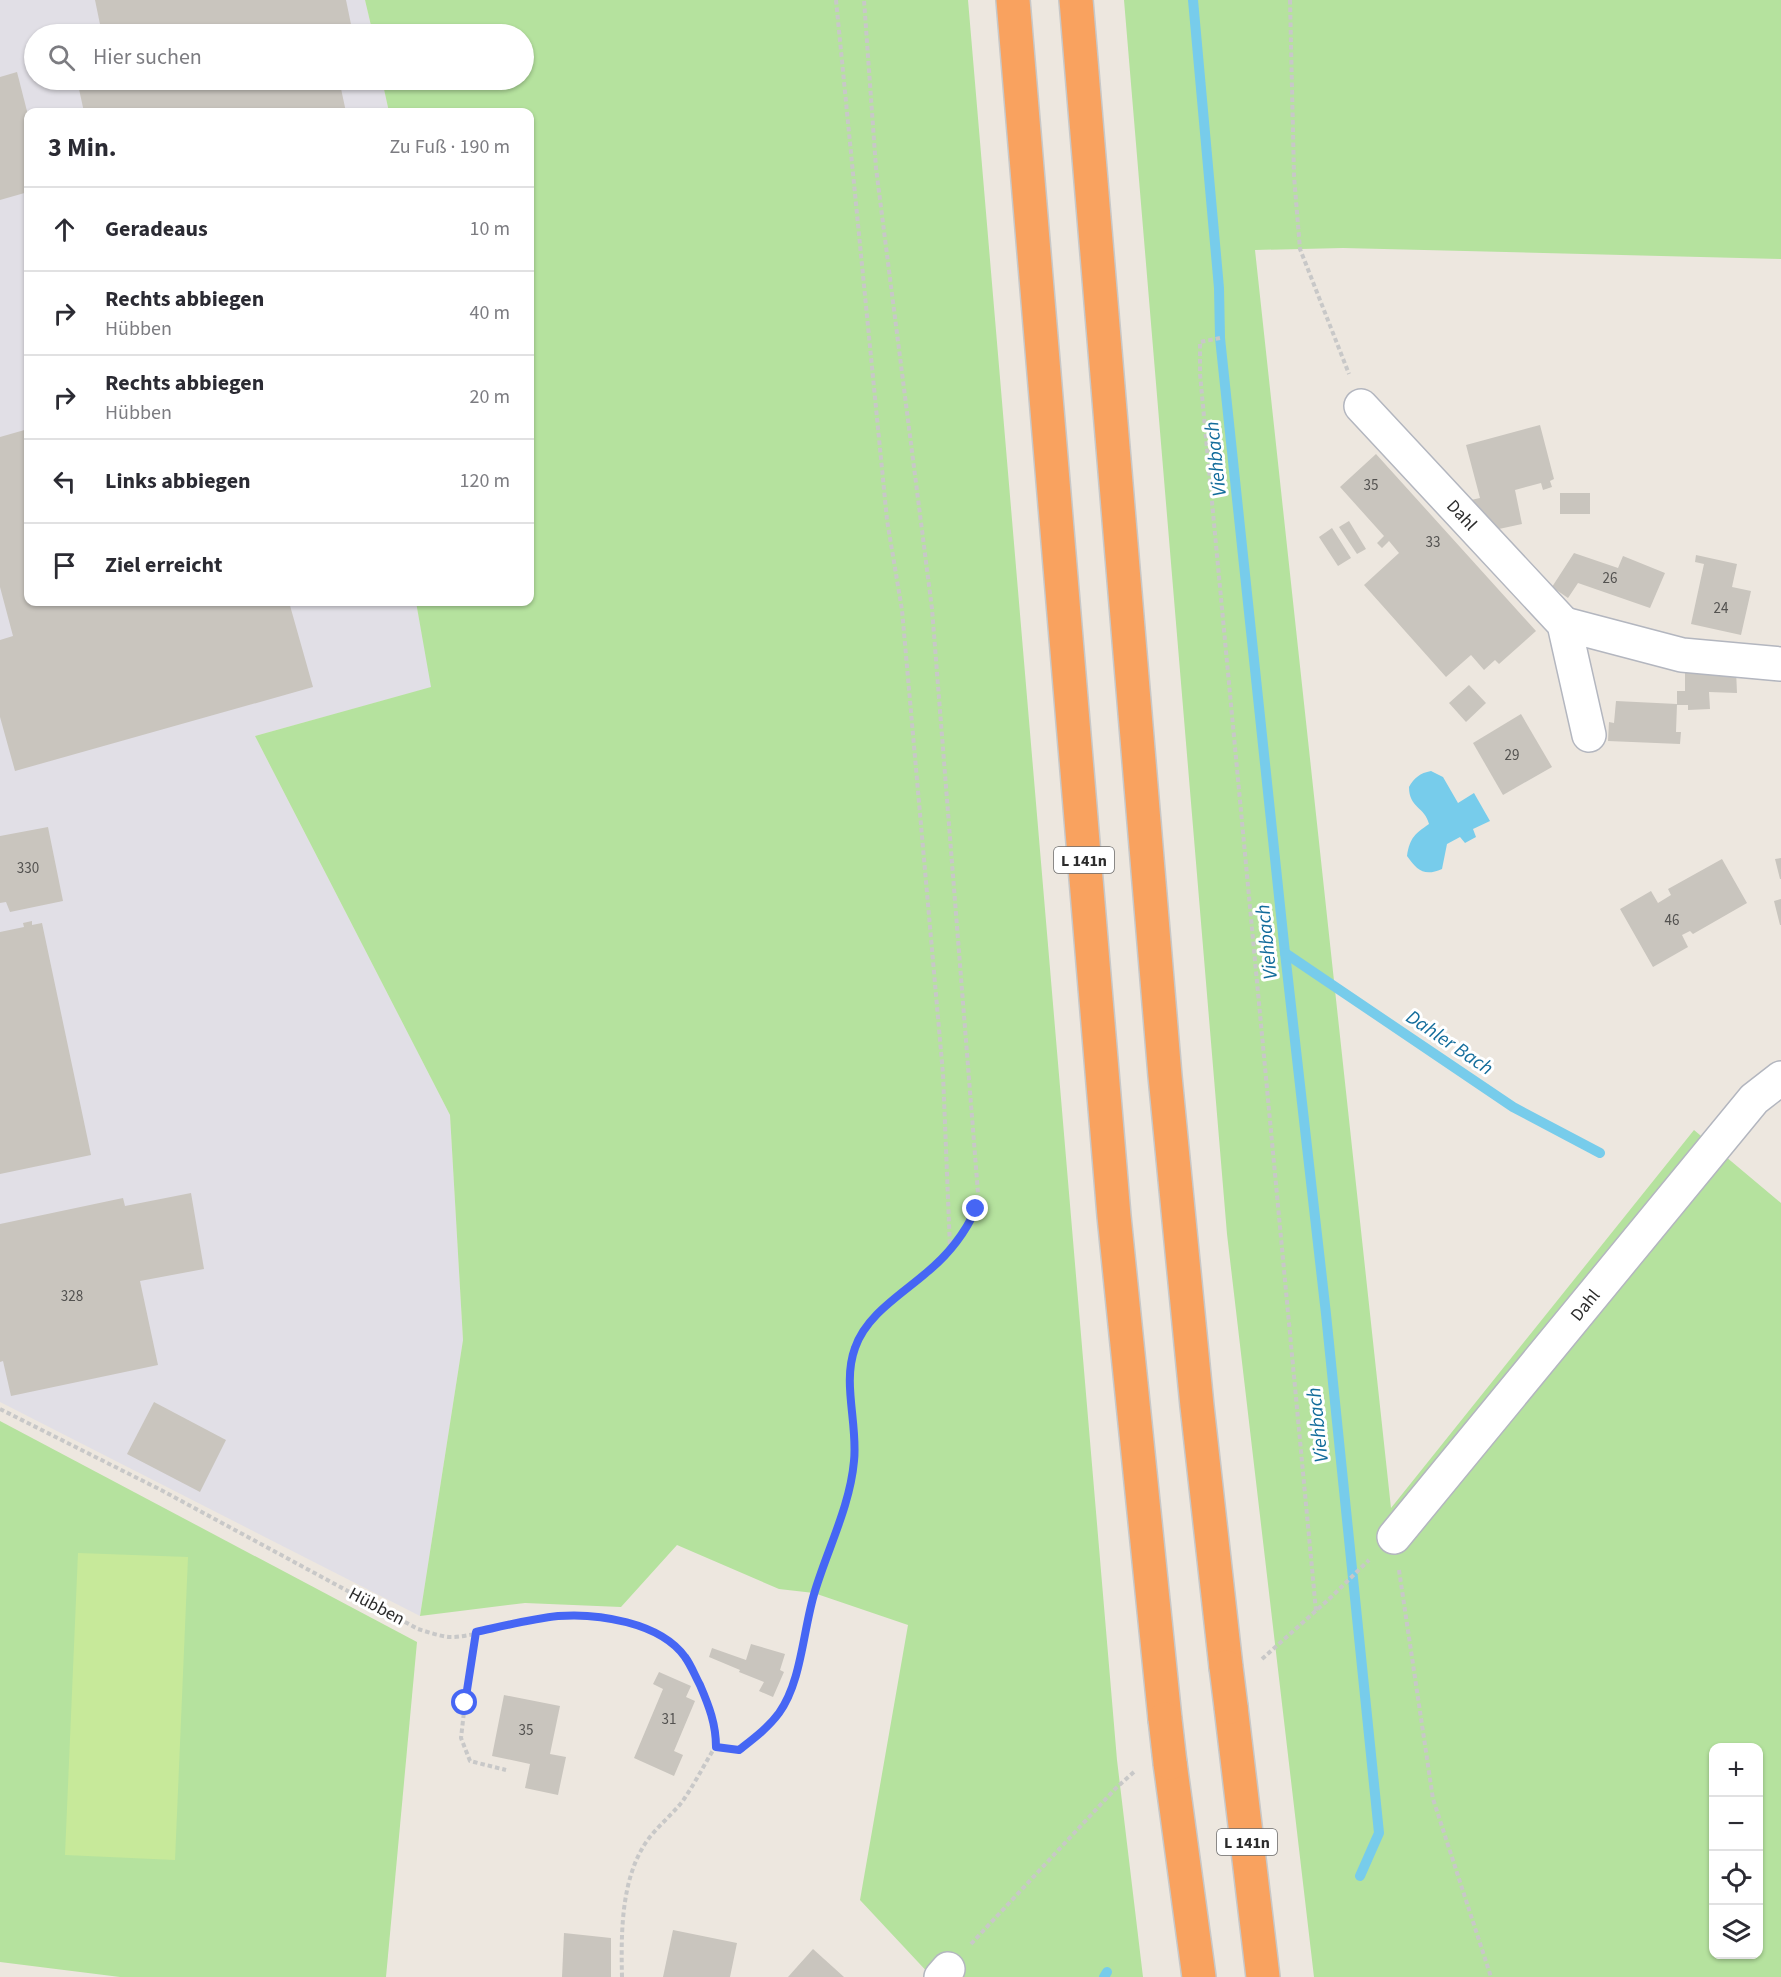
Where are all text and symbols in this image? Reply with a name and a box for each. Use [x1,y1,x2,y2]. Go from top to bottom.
search box [24,24,534,90]
icon: search [45,41,78,74]
text: Hier suchen [93,41,202,73]
text: 3 Min. [48,129,117,166]
text: Zu Fuß · 190 m [389,133,510,161]
icon: ahead [48,213,81,246]
text: Geradeaus [105,213,208,245]
text: 10 m [470,215,510,243]
text: Rechts abbiegen [105,283,264,315]
icon: right [48,297,81,330]
text: 40 m [470,299,510,327]
text: Hübben [105,315,172,343]
text: Rechts abbiegen [105,367,264,399]
icon: right [48,381,81,414]
text: 20 m [470,383,510,411]
text: Hübben [105,399,172,427]
water label: Viehbach [1198,420,1234,498]
icon: left [48,465,81,498]
text: Links abbiegen [105,465,251,497]
text: 120 m [460,467,510,495]
house number: 35 [1364,475,1378,496]
street label: Dahl [1441,494,1483,536]
house number: 33 [1426,532,1440,553]
icon: arrive [48,549,81,582]
text: Ziel erreicht [105,549,223,581]
house number: 26 [1603,568,1617,589]
house number: 24 [1714,598,1729,619]
house number: 29 [1505,745,1519,766]
road number: L 141n [1054,847,1114,873]
house number: 330 [17,858,39,879]
water label: Viehbach [1249,903,1285,981]
house number: 46 [1665,910,1679,931]
water label: Dahler Bach [1400,1003,1499,1082]
route end [962,1195,988,1221]
street label: Dahl [1565,1284,1606,1327]
house number: 328 [61,1286,83,1307]
water label: Viehbach [1300,1386,1336,1464]
street label: Hübben [344,1581,409,1632]
route start [451,1689,477,1715]
house number: 31 [662,1709,676,1730]
house number: 35 [519,1720,533,1741]
map controls [1709,1743,1763,1959]
button: + [1709,1743,1763,1797]
button: − [1709,1797,1763,1851]
road number: L 141n [1217,1829,1277,1855]
button: locate [1709,1851,1763,1905]
button: layers [1709,1905,1763,1959]

